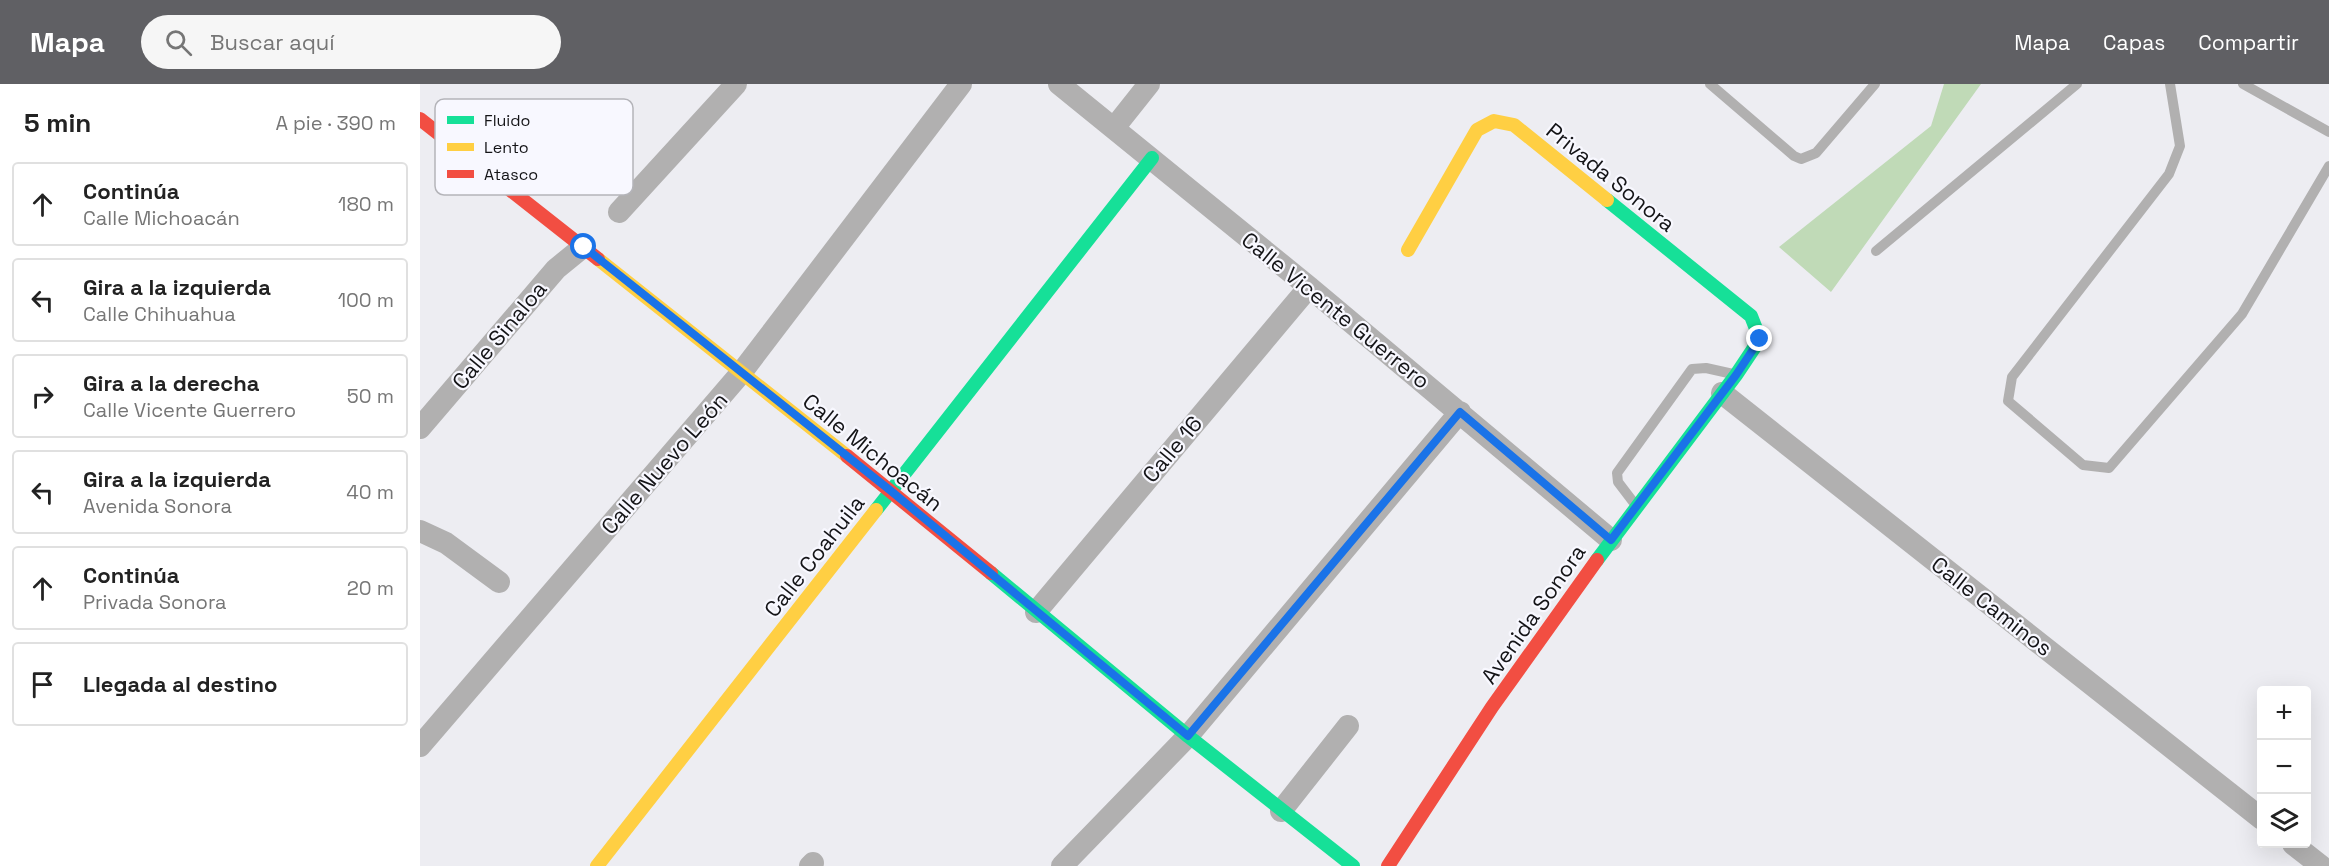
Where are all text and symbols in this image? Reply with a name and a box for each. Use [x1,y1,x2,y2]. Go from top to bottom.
search box [141,15,561,69]
text: Mapa [30,24,105,60]
icon: search [162,26,195,59]
text: Buscar aquí [210,28,335,56]
text: Mapa [2014,29,2070,56]
text: Capas [2103,29,2165,56]
text: Compartir [2198,29,2299,56]
legend [435,99,633,195]
text: 5 min [24,106,91,140]
text: A pie · 390 m [275,110,396,136]
text: Fluido [484,110,530,131]
street label: Privada Sonora [1541,116,1681,238]
text: Lento [484,137,529,158]
text: Atasco [484,164,538,185]
text: Continúa [83,177,179,205]
icon: ahead [26,188,59,221]
text: 180 m [338,191,394,217]
text: Calle Michoacán [83,205,240,231]
street label: Calle Vicente Guerrero [1236,225,1436,395]
route start [570,233,596,259]
text: Gira a la izquierda [83,273,271,301]
street label: Calle Sinaloa [446,275,553,395]
icon: left [26,284,59,317]
text: 100 m [338,287,394,313]
text: Calle Chihuahua [83,301,236,327]
route end [1746,325,1772,351]
text: Gira a la derecha [83,369,260,397]
icon: right [26,380,59,413]
text: 50 m [347,383,394,409]
street label: Calle Nuevo León [595,386,733,540]
street label: Calle Michoacán [797,387,949,517]
text: Calle Vicente Guerrero [83,397,296,423]
street label: Calle 16 [1136,410,1208,488]
text: Gira a la izquierda [83,465,271,493]
icon: left [26,476,59,509]
text: 40 m [346,479,394,505]
street label: Calle Coahuila [758,489,870,622]
text: Avenida Sonora [83,493,232,519]
street label: Avenida Sonora [1475,539,1592,689]
street label: Calle Caminos [1926,550,2058,662]
text: Continúa [83,561,179,589]
icon: ahead [26,572,59,605]
text: 20 m [347,575,394,601]
text: Privada Sonora [83,589,227,615]
icon: arrive [26,668,59,701]
text: Llegada al destino [83,670,277,698]
map controls [2257,686,2311,848]
button: + [2257,686,2311,740]
button: − [2257,740,2311,794]
button: layers [2257,794,2311,848]

